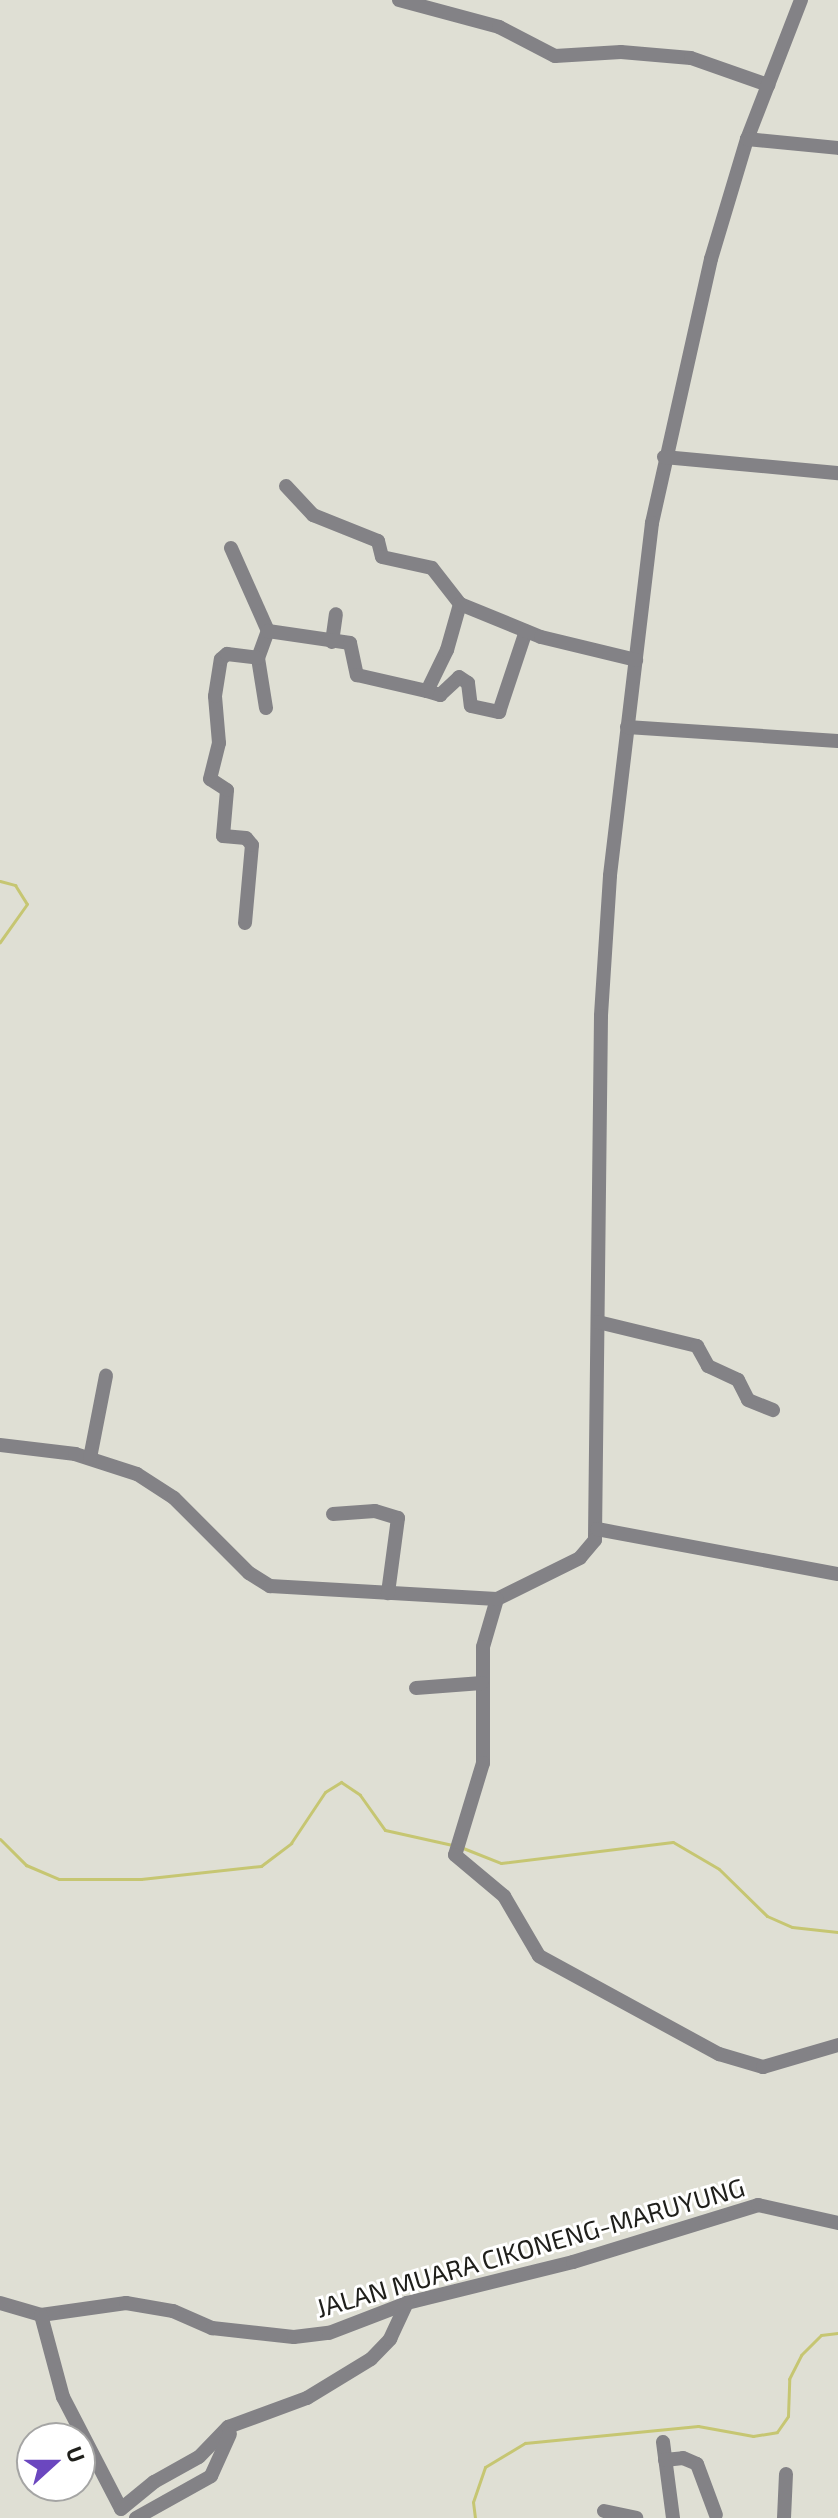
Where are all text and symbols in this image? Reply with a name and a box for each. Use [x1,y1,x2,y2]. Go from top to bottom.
street label: JALAN MUARA CIKONENG-MARUYUNG [312,2171,748,2323]
north arrow [16,2422,96,2502]
text: U [62,2442,91,2466]

